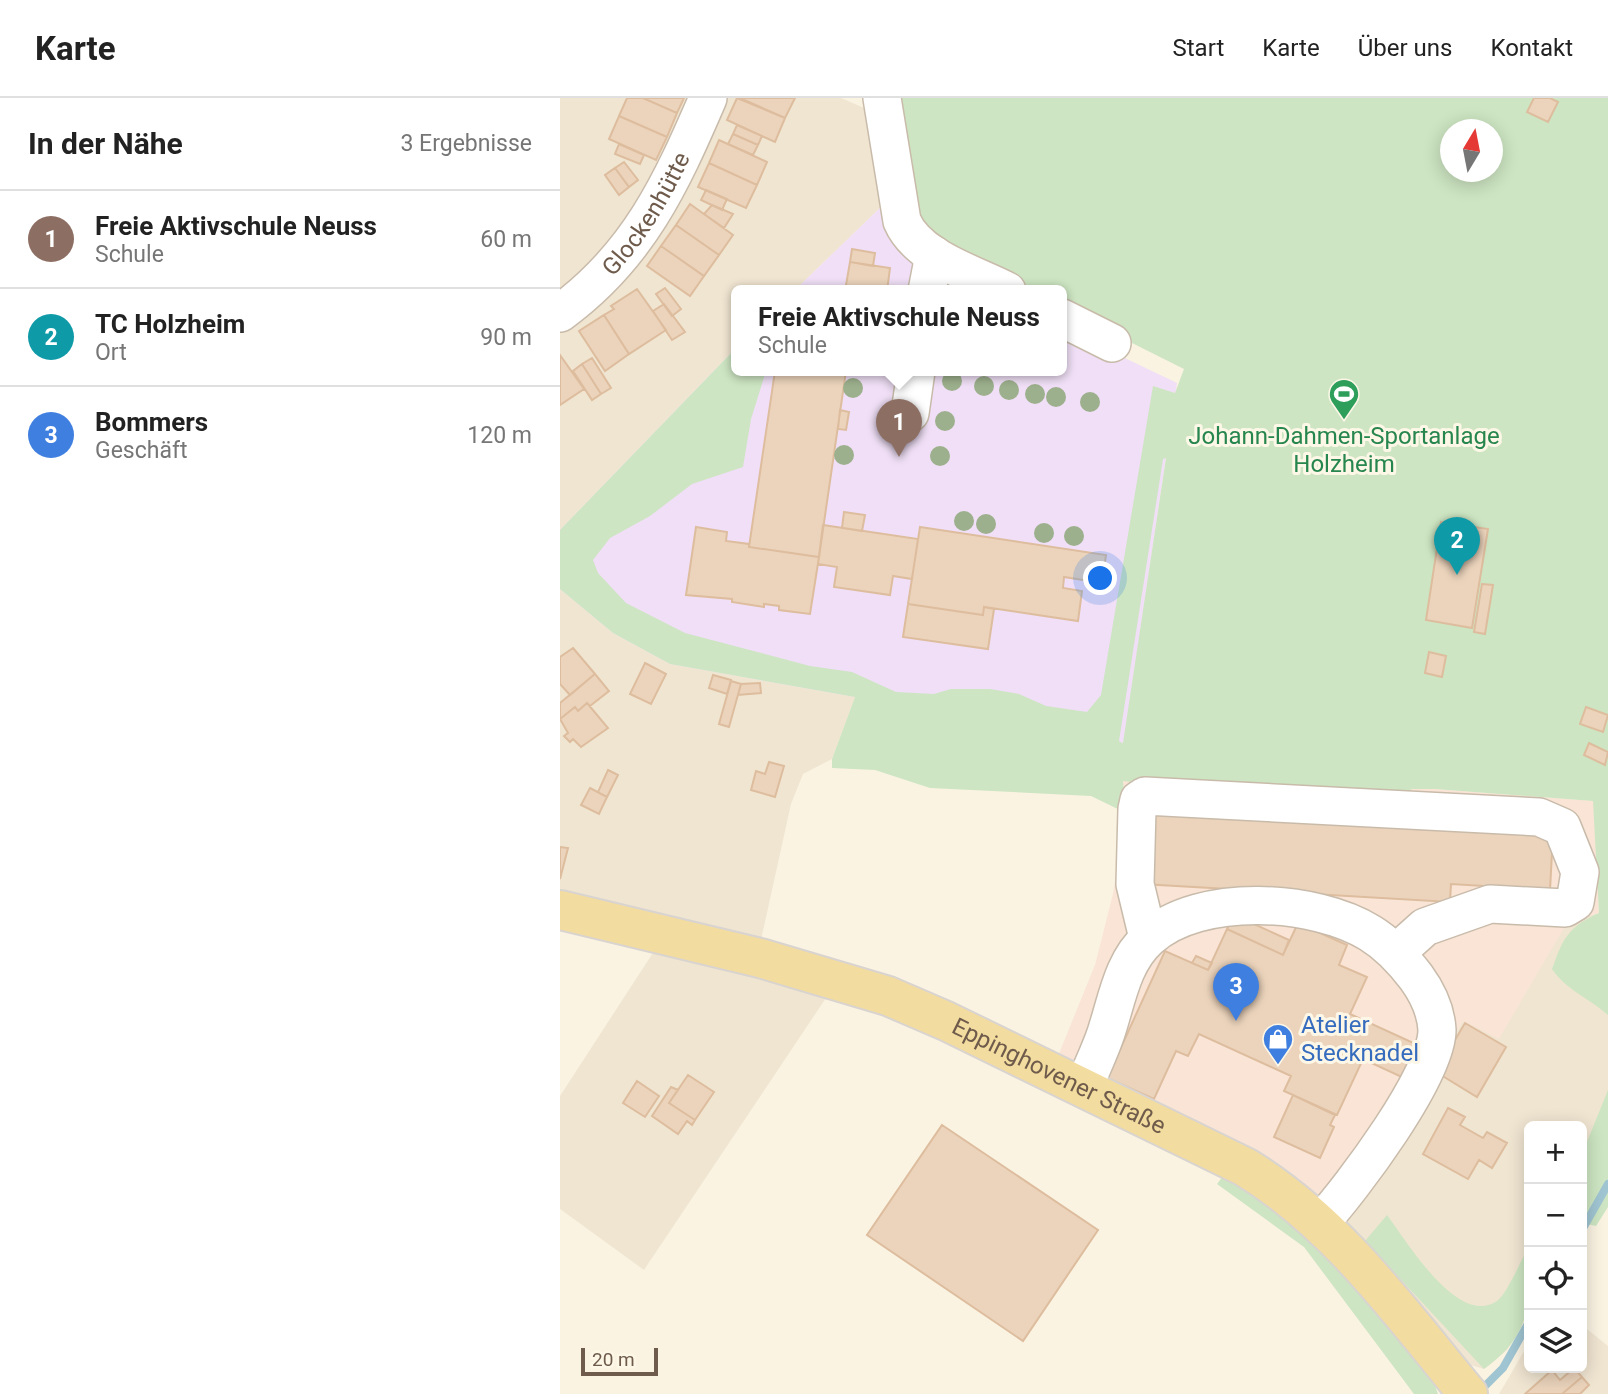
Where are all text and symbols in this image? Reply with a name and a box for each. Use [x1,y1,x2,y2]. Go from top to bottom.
text: Karte [35,29,116,68]
text: Start [1173,34,1224,62]
text: Karte [1262,34,1320,62]
text: Über uns [1358,34,1452,62]
text: Kontakt [1490,34,1573,62]
north arrow [1440,119,1503,182]
text: In der Nähe [28,126,183,161]
text: 3 Ergebnisse [400,130,532,157]
street label: Glockenhütte [596,148,696,281]
text: Freie Aktivschule Neuss [95,211,377,241]
text: 1 [44,226,58,253]
text: 60 m [480,226,532,253]
text: Schule [95,241,164,268]
popup [731,285,1067,376]
text: Freie Aktivschule Neuss [758,302,1040,332]
text: TC Holzheim [95,309,245,339]
text: 2 [44,324,58,351]
text: 90 m [480,324,532,351]
text: Schule [758,332,827,359]
text: Ort [95,339,127,366]
sports icon: Johann-Dahmen-Sportanlage Holzheim [1327,377,1361,421]
pin: 1 [876,399,922,457]
text: Bommers [95,407,208,437]
text: 3 [44,422,58,449]
text: 120 m [467,422,532,449]
place label: Johann-Dahmen-Sportanlage Holzheim [1188,422,1500,478]
text: Geschäft [95,437,187,464]
pin: 2 [1434,517,1480,575]
your location [1083,561,1117,595]
pin: 3 [1213,963,1259,1021]
place label: Atelier Stecknadel [1301,1011,1419,1067]
street label: Eppinghovener Straße [948,1012,1170,1140]
shop icon: Atelier Stecknadel [1261,1022,1295,1066]
map controls [1524,1121,1587,1373]
button: + [1524,1121,1587,1184]
button: − [1524,1184,1587,1247]
button: locate [1524,1247,1587,1310]
button: layers [1524,1310,1587,1373]
scale bar [581,1345,658,1377]
text: 20 m [592,1348,635,1371]

